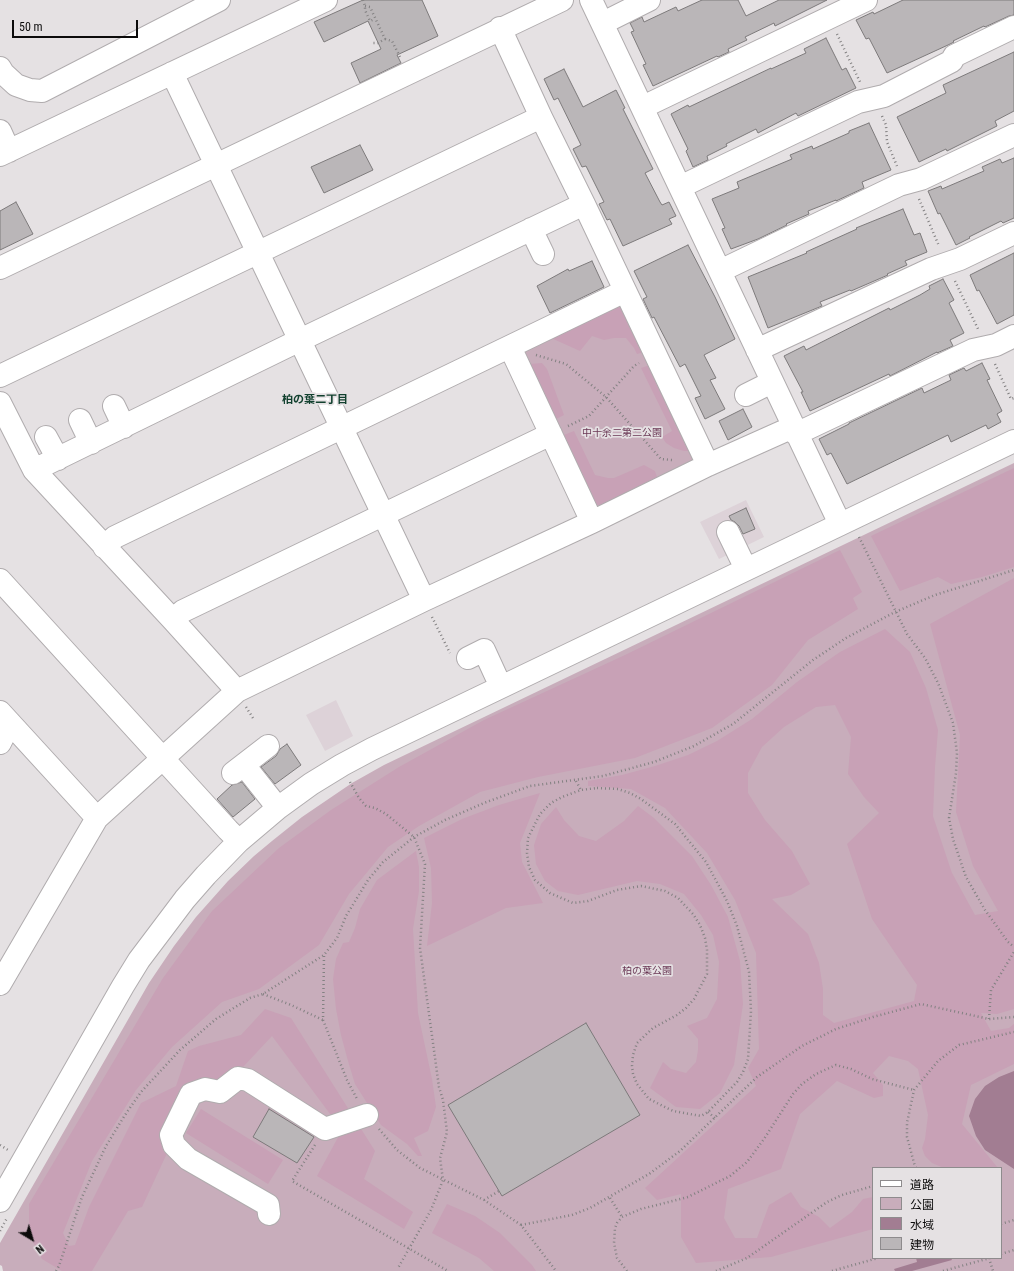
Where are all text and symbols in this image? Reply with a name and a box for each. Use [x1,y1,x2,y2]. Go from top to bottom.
scale bar [14,12,140,38]
text: 50 m [19,20,43,34]
district label: 柏の葉二丁目 [282,393,348,407]
park label: 中十余二第二公園 [582,427,662,439]
park label: 柏の葉公園 [622,965,672,977]
legend [872,1167,1002,1259]
text: 道路 [910,1178,934,1192]
text: 公園 [910,1198,934,1212]
text: 水域 [910,1218,934,1232]
north arrow [12,1219,52,1259]
text: 建物 [910,1238,934,1252]
text: N [33,1242,46,1256]

